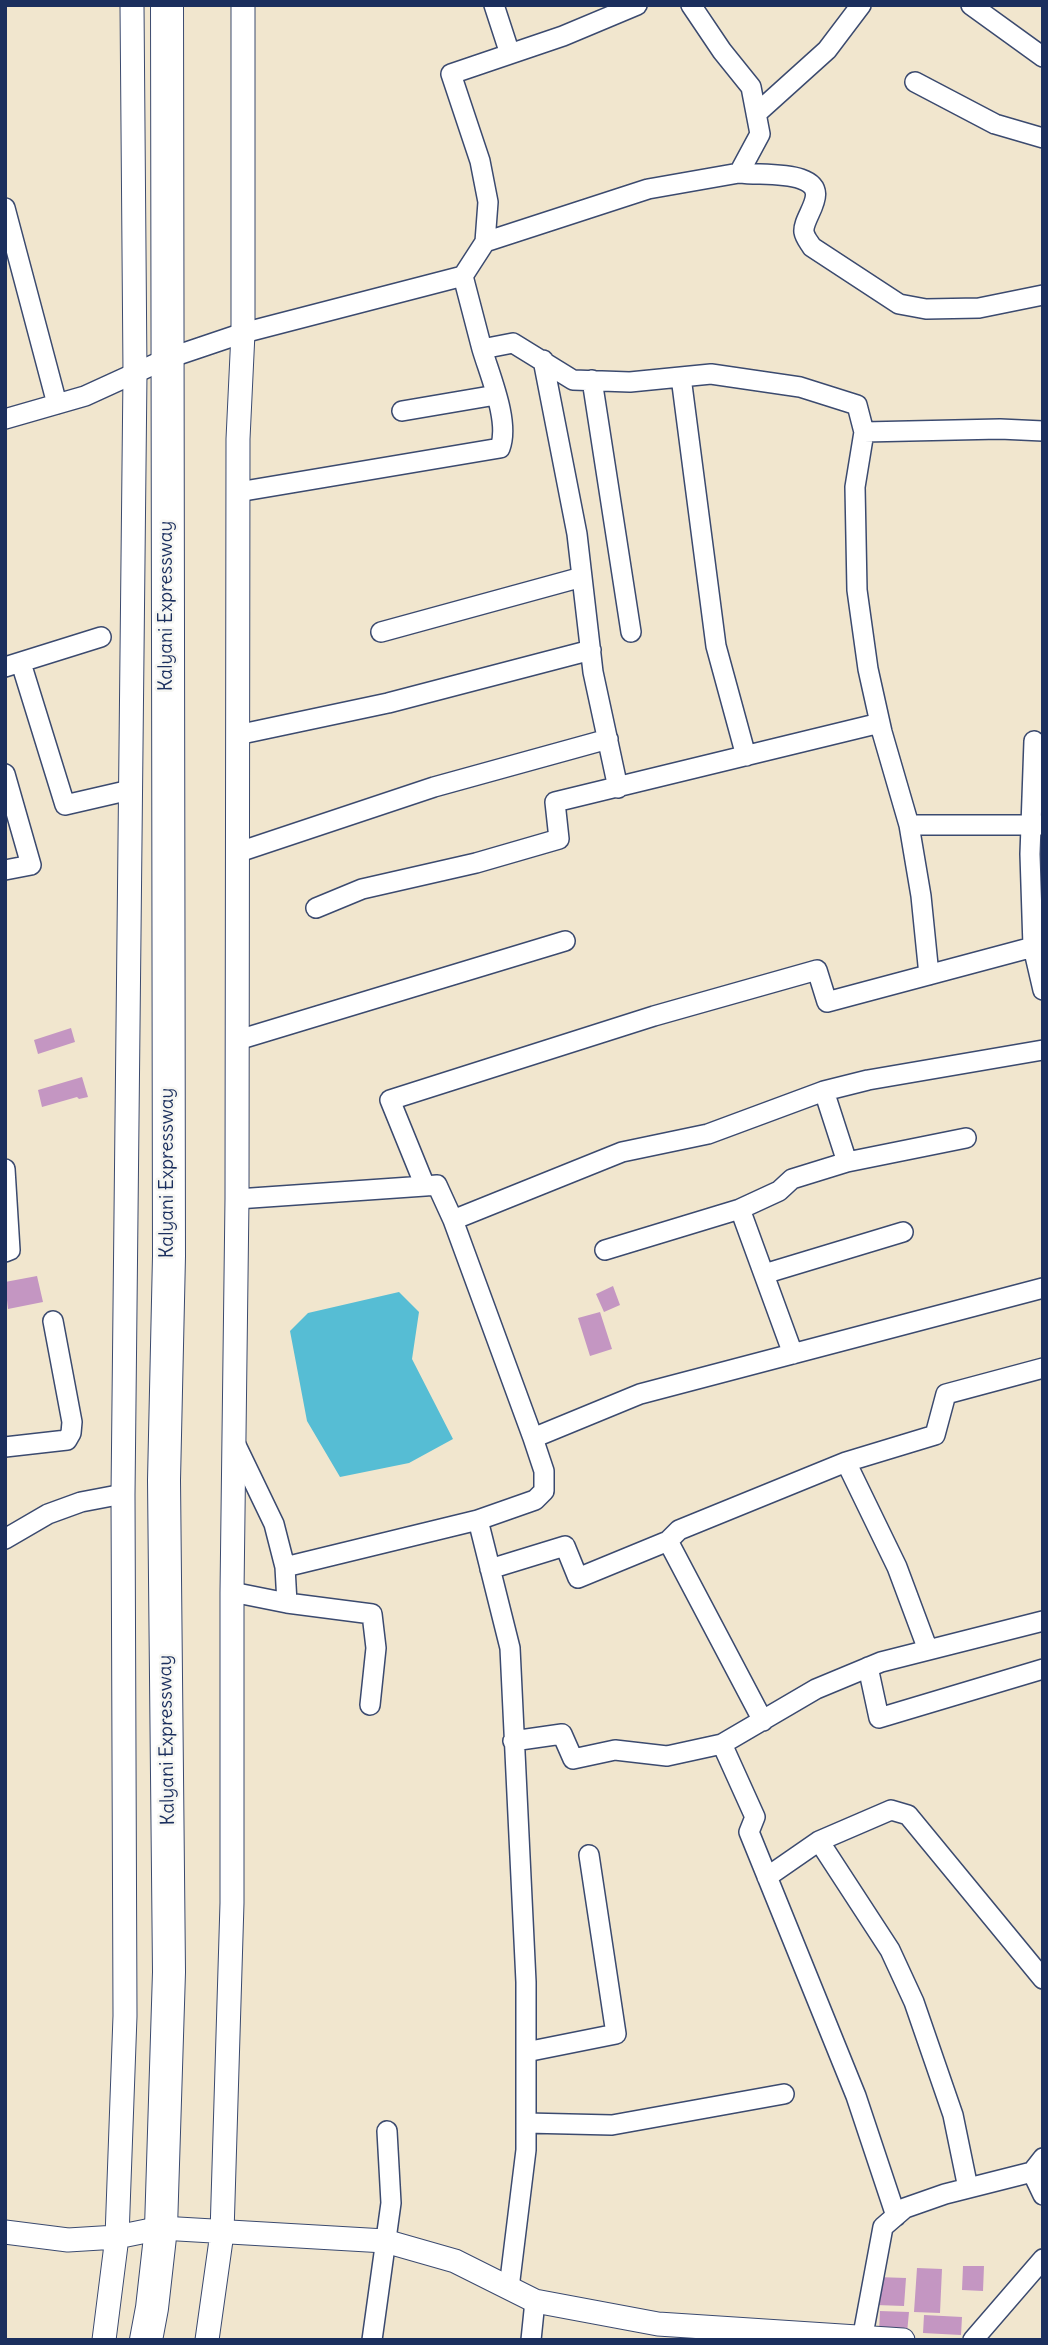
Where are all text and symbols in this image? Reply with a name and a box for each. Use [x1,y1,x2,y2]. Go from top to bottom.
street label: Kalyani Expressway [156,521,178,691]
street label: Kalyani Expressway [157,1088,179,1258]
street label: Kalyani Expressway [154,1655,180,1825]

